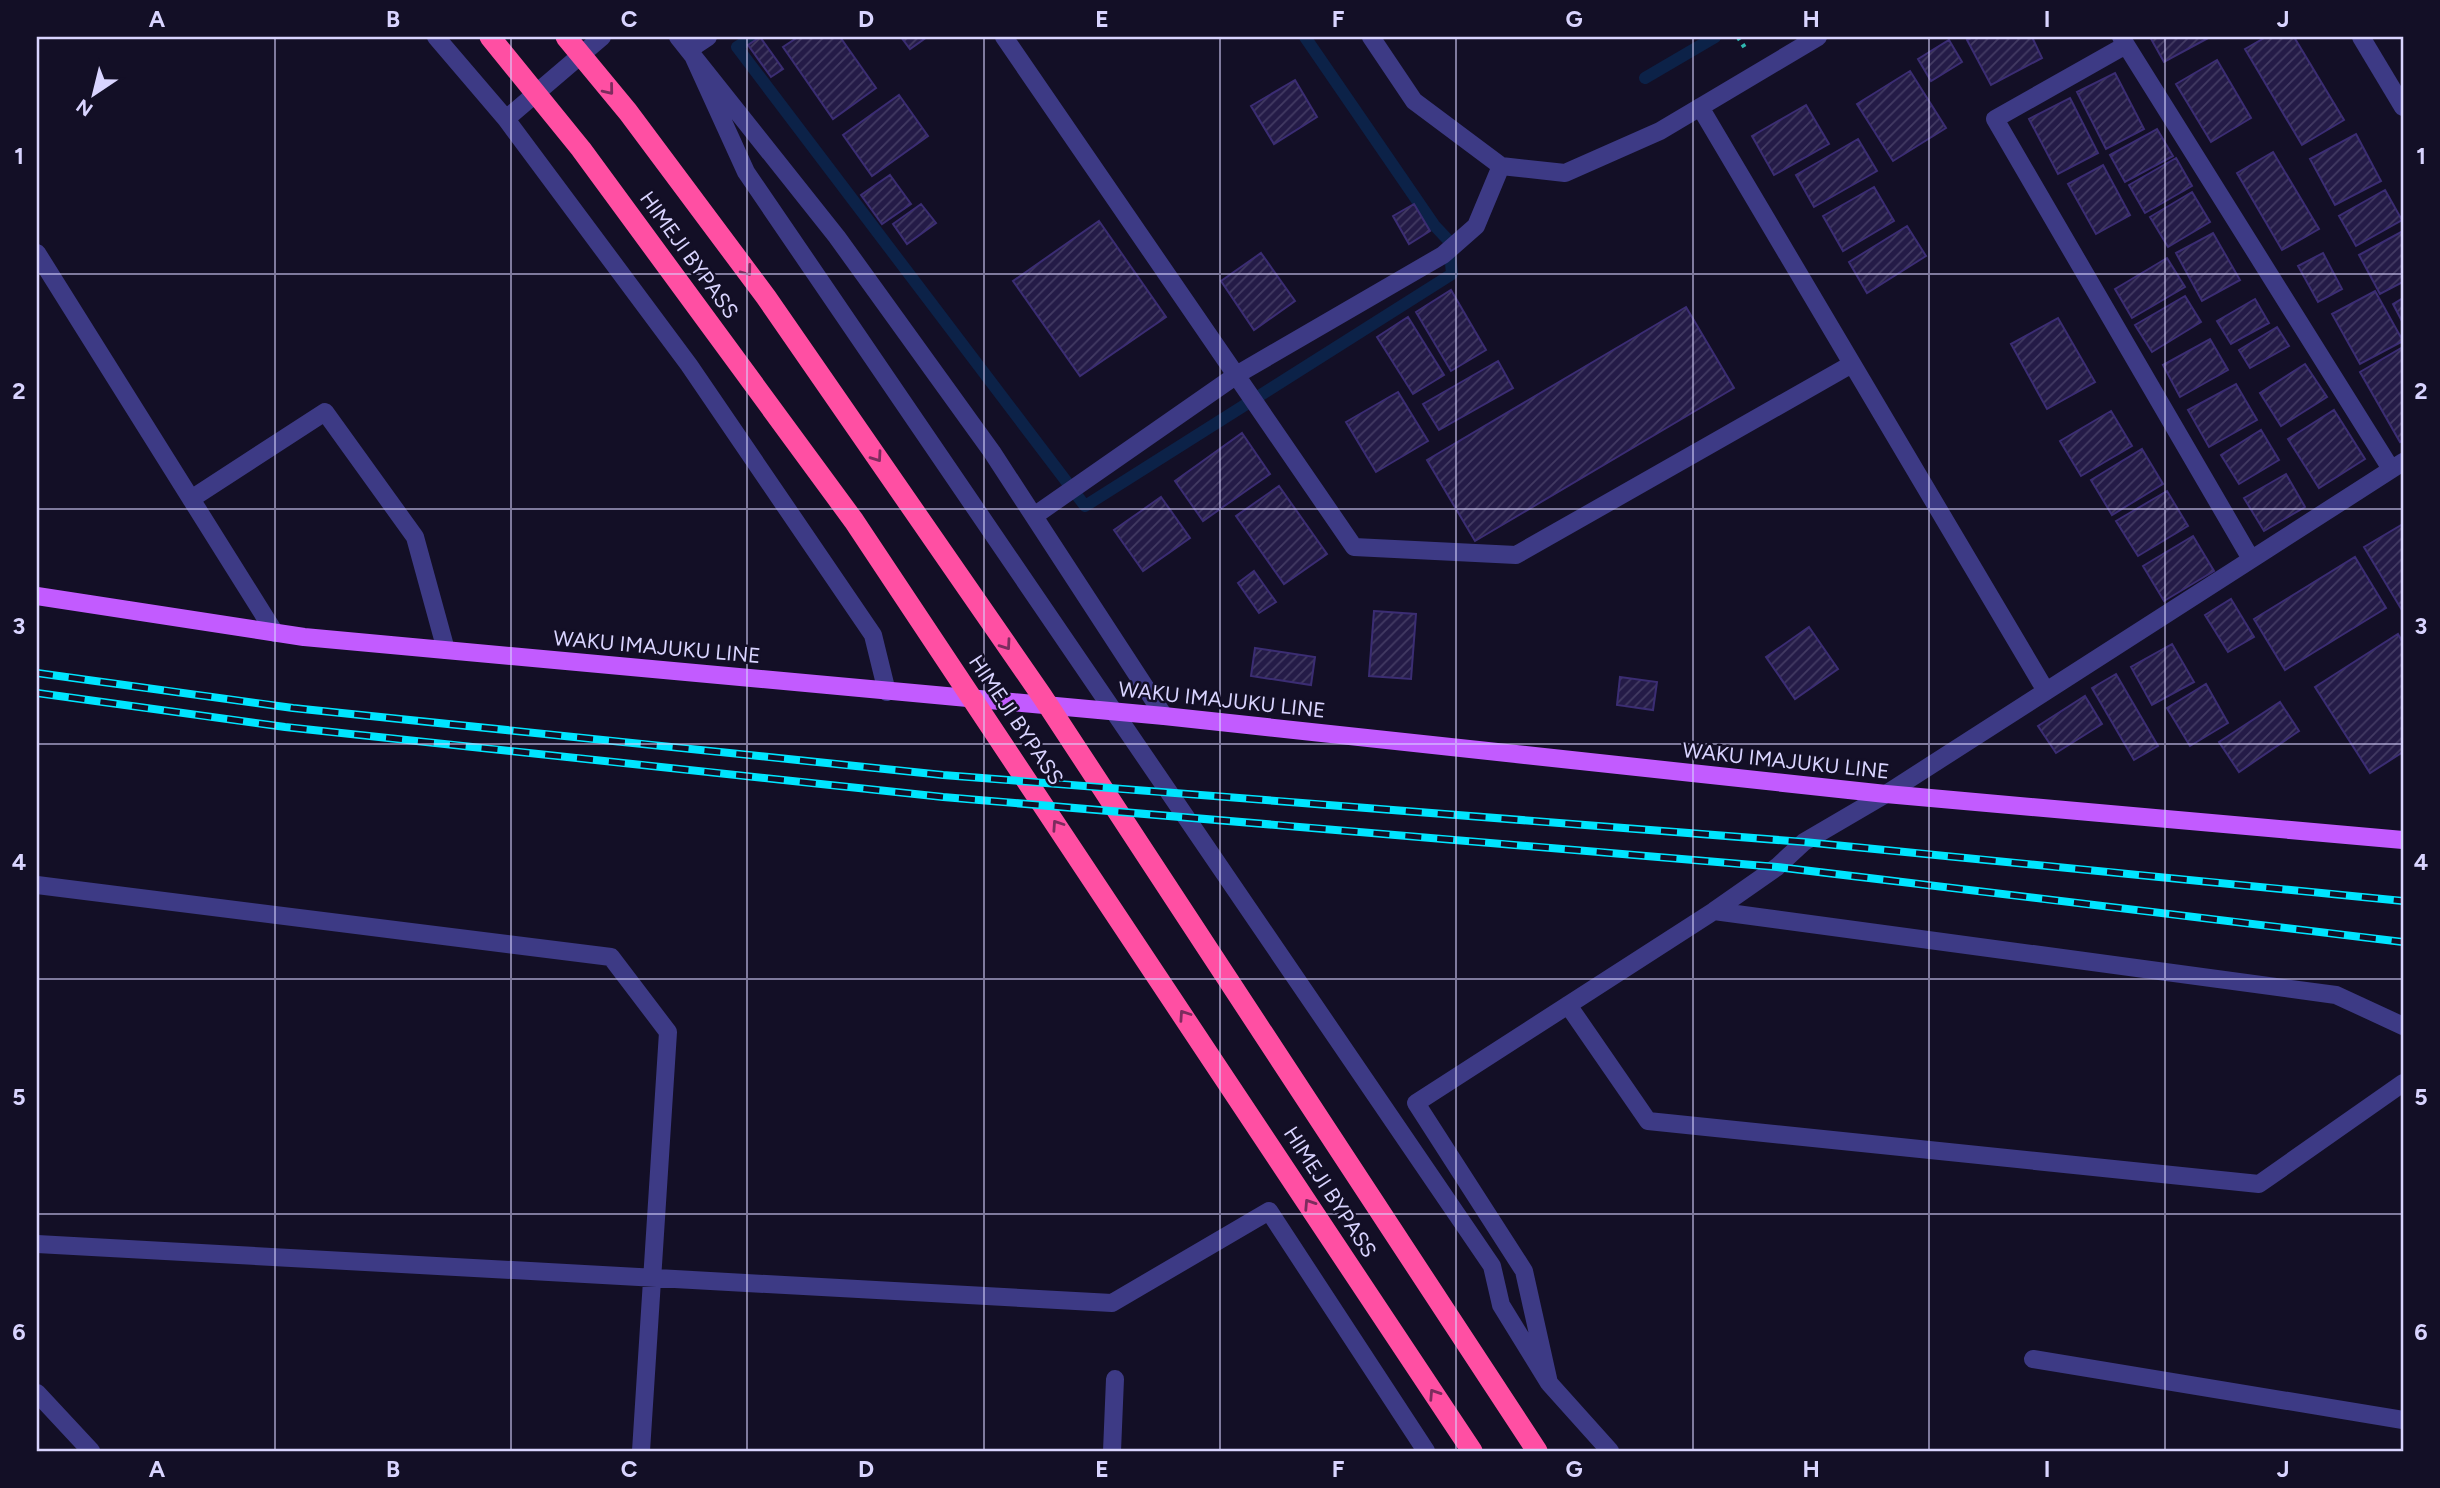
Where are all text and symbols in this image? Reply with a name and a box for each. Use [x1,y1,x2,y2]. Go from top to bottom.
text: A [149,5,166,33]
text: B [386,5,400,33]
text: C [621,5,638,33]
text: D [858,5,874,33]
text: E [1095,5,1109,33]
text: F [1332,5,1345,33]
text: G [1565,5,1583,33]
text: H [1802,5,1820,33]
text: I [2044,5,2050,33]
text: J [2277,5,2289,33]
north arrow [60,60,130,130]
one-way arrow [601,82,614,94]
text: N [72,94,97,121]
text: 1 [14,142,24,170]
text: 1 [2416,142,2426,170]
street label: HIMEJI BYPASS [635,186,744,323]
one-way arrow [738,263,751,276]
text: 2 [12,377,26,405]
text: 2 [2414,377,2428,405]
one-way arrow [869,449,881,462]
text: 3 [13,612,25,640]
text: 3 [2415,612,2427,640]
street label: WAKU IMAJUKU LINE [552,625,762,668]
one-way arrow [998,637,1011,650]
street label: HIMEJI BYPASS [964,650,1069,789]
street label: WAKU IMAJUKU LINE [1117,676,1327,723]
street label: WAKU IMAJUKU LINE [1681,737,1891,784]
one-way arrow [1052,820,1065,833]
text: 4 [12,848,26,876]
text: 4 [2414,848,2428,876]
one-way arrow [1179,1009,1192,1022]
text: 5 [12,1083,26,1111]
text: 5 [2414,1083,2428,1111]
street label: HIMEJI BYPASS [1279,1122,1382,1262]
one-way arrow [1304,1199,1317,1212]
text: 6 [12,1318,26,1346]
text: 6 [2414,1318,2428,1346]
one-way arrow [1430,1389,1443,1402]
text: A [149,1455,166,1483]
text: B [386,1455,400,1483]
text: C [621,1455,638,1483]
text: D [858,1455,874,1483]
text: E [1095,1455,1109,1483]
text: F [1332,1455,1345,1483]
text: G [1565,1455,1583,1483]
text: H [1802,1455,1820,1483]
text: I [2044,1455,2050,1483]
text: J [2277,1455,2289,1483]

